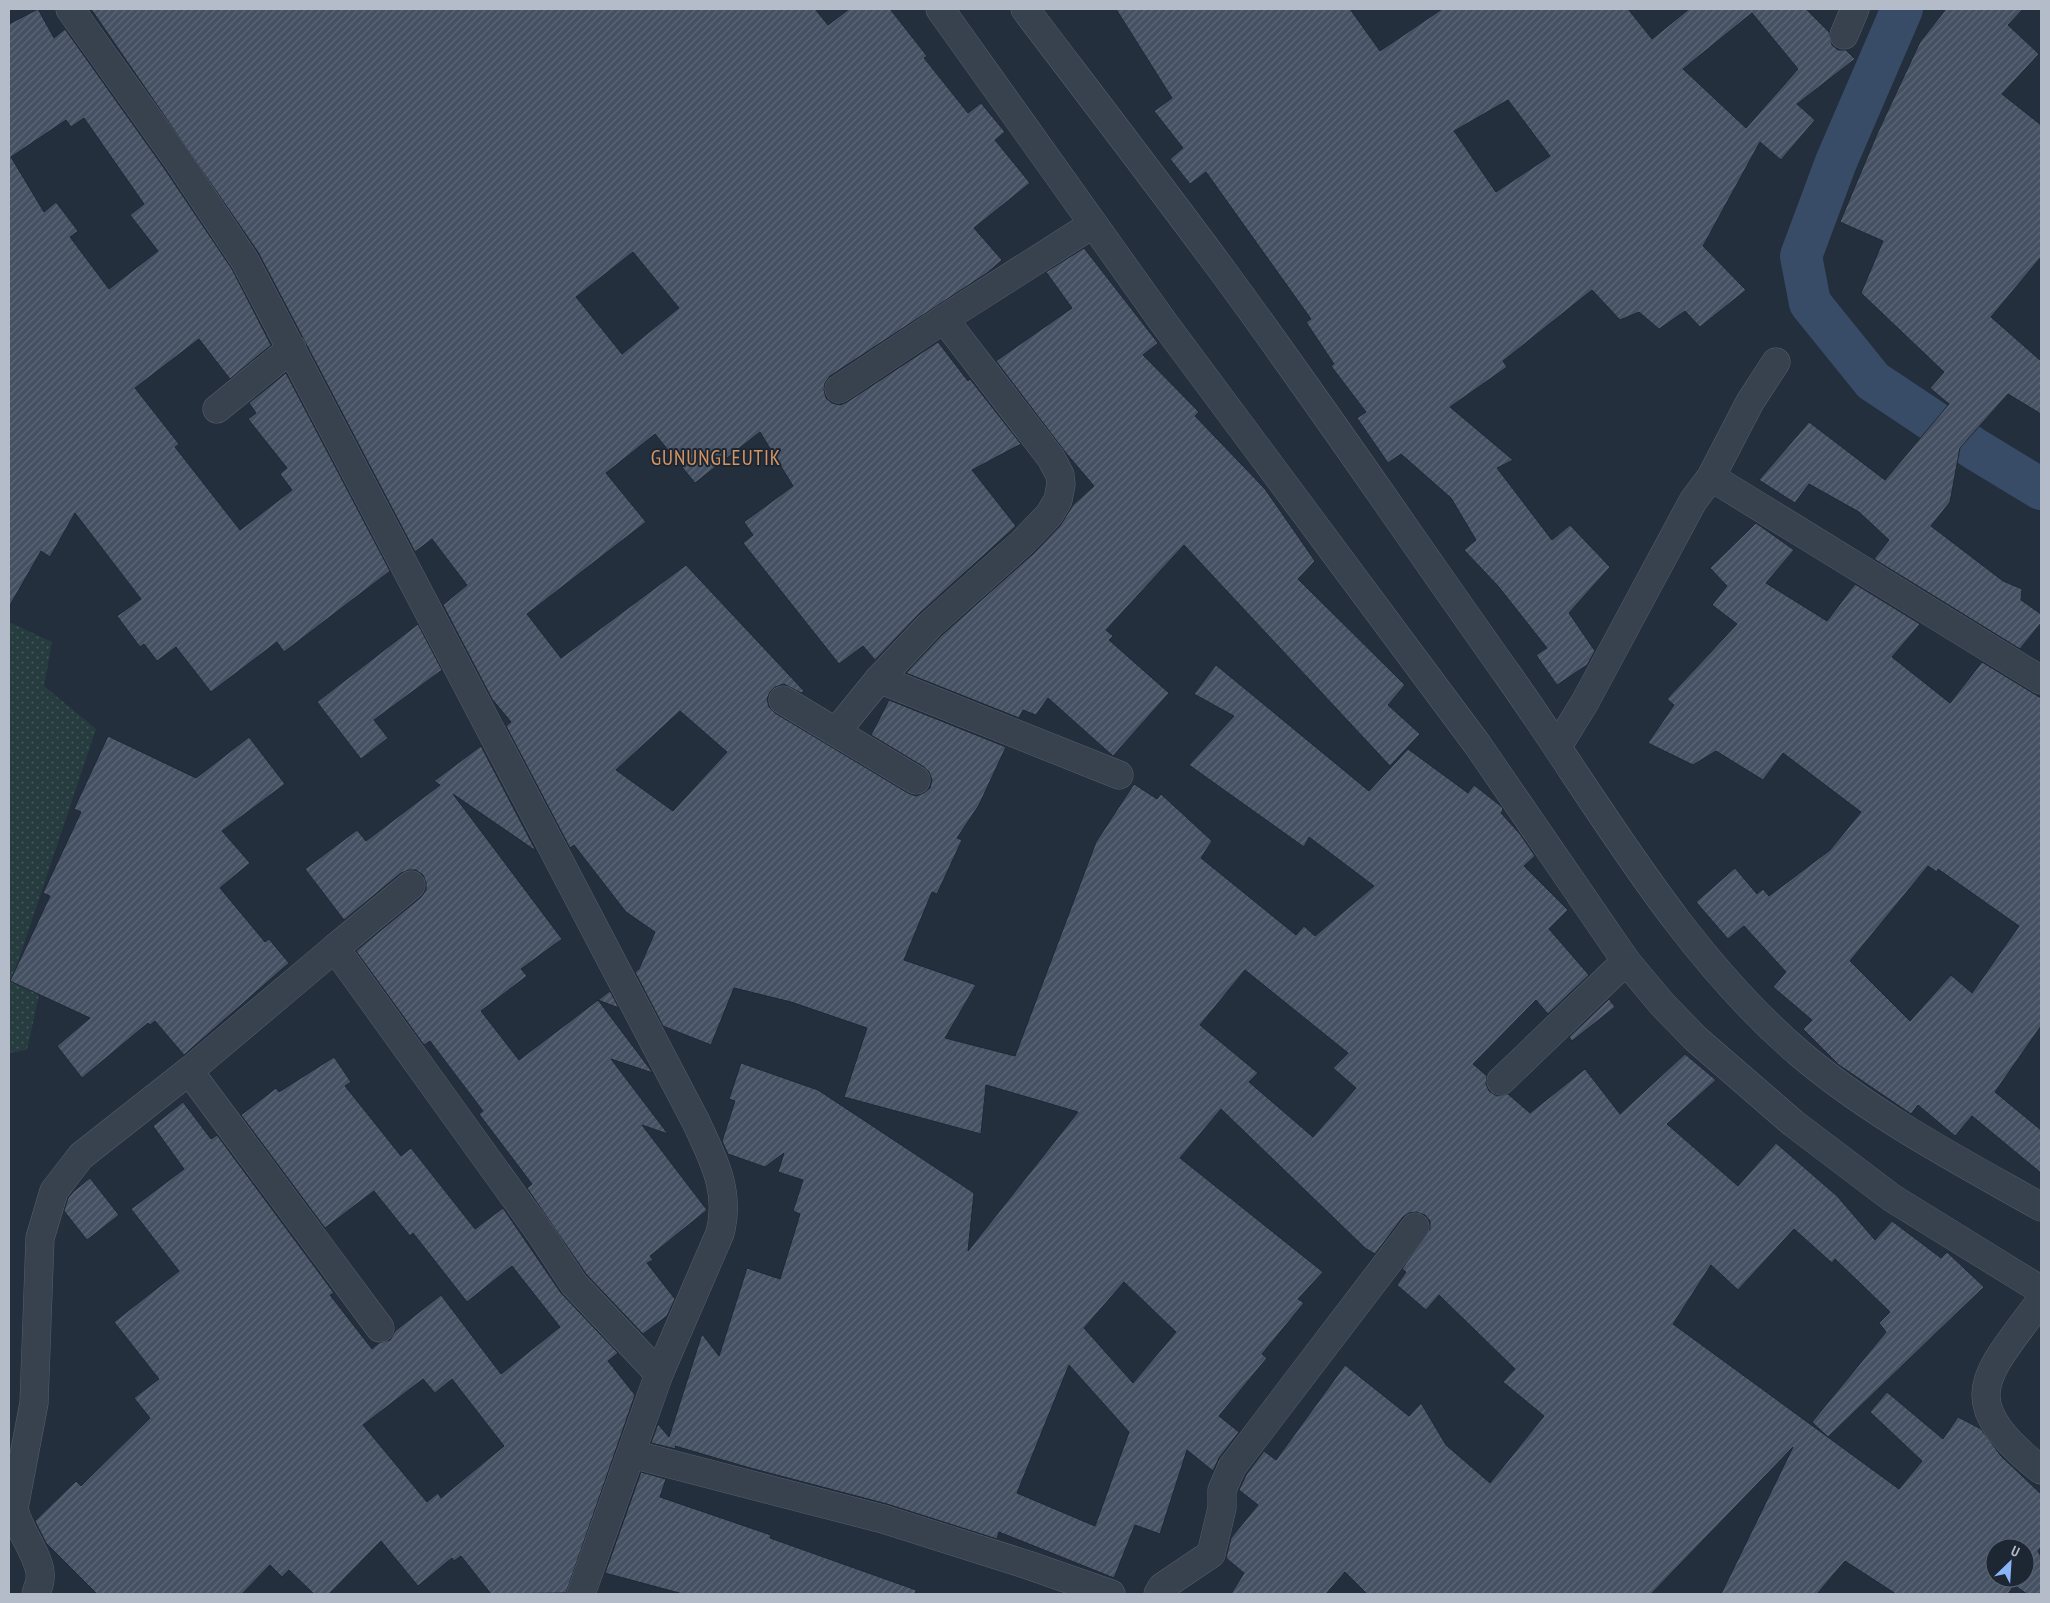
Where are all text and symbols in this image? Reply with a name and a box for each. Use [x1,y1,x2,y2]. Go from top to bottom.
district label: GUNUNGLEUTIK [651,444,781,471]
north arrow [1985,1538,2035,1588]
text: U [2008,1542,2023,1561]

